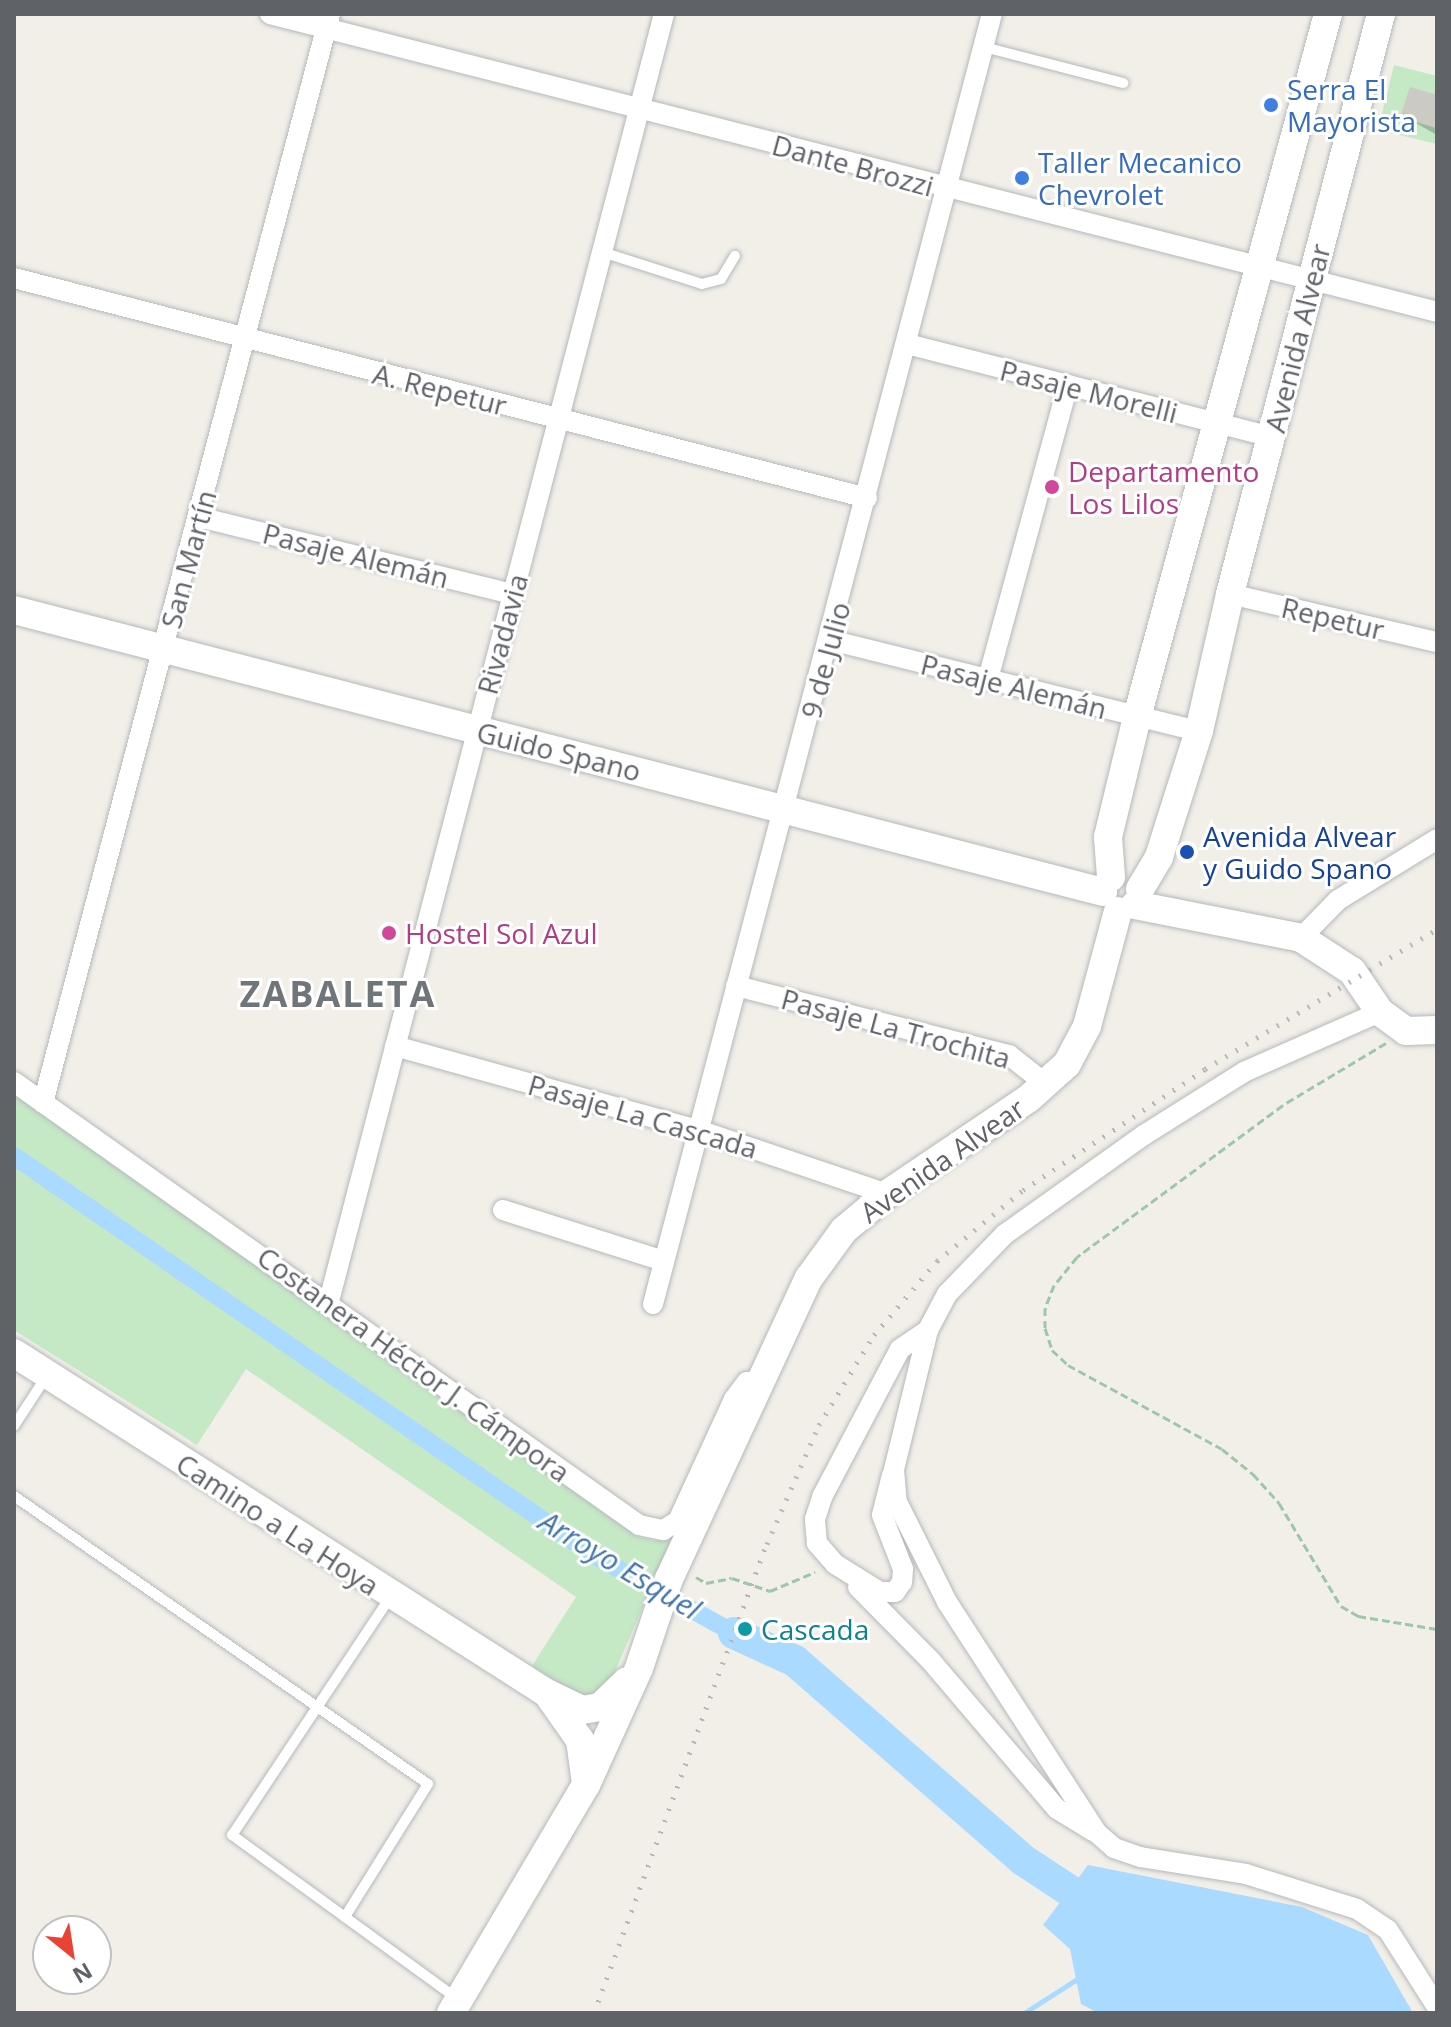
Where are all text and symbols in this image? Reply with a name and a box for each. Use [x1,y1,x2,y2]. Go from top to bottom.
place label: Serra El Mayorista [1287,72,1416,138]
marker: Serra El Mayorista [1262,96,1280,114]
street label: Dante Brozzi [769,127,937,203]
place label: Taller Mecanico Chevrolet [1038,145,1242,211]
marker: Taller Mecanico Chevrolet [1013,169,1031,187]
street label: Avenida Alvear [1257,240,1337,436]
street label: Pasaje Morelli [997,353,1181,429]
street label: A. Repetur [370,356,510,422]
place label: Departamento Los Lilos [1068,454,1259,520]
marker: Departamento Los Lilos [1043,478,1061,496]
street label: San Martín [153,486,223,632]
street label: Pasaje Alemán [260,516,452,594]
street label: Rivadavia [470,570,534,698]
street label: Repetur [1278,590,1388,646]
street label: 9 de Julio [793,598,857,722]
street label: Pasaje Alemán [918,647,1110,725]
street label: Guido Spano [473,714,645,788]
place label: Avenida Alvear y Guido Spano [1203,819,1396,885]
marker: Avenida Alvear y Guido Spano [1178,843,1196,861]
place label: Hostel Sol Azul [405,916,597,950]
marker: Hostel Sol Azul [380,924,398,942]
district label: ZABALETA [240,972,436,1016]
street label: Pasaje La Trochita [778,981,1014,1075]
street label: Pasaje La Cascada [524,1067,762,1165]
street label: Avenida Alvear [853,1091,1031,1229]
street label: Costanera Héctor J. Cámpora [251,1239,577,1489]
street label: Camino a La Hoya [170,1446,386,1602]
water label: Arroyo Esquel [533,1503,707,1627]
place label: Cascada [761,1612,869,1646]
marker: Cascada [736,1620,754,1638]
north arrow [32,1915,112,1995]
text: N [68,1957,98,1992]

